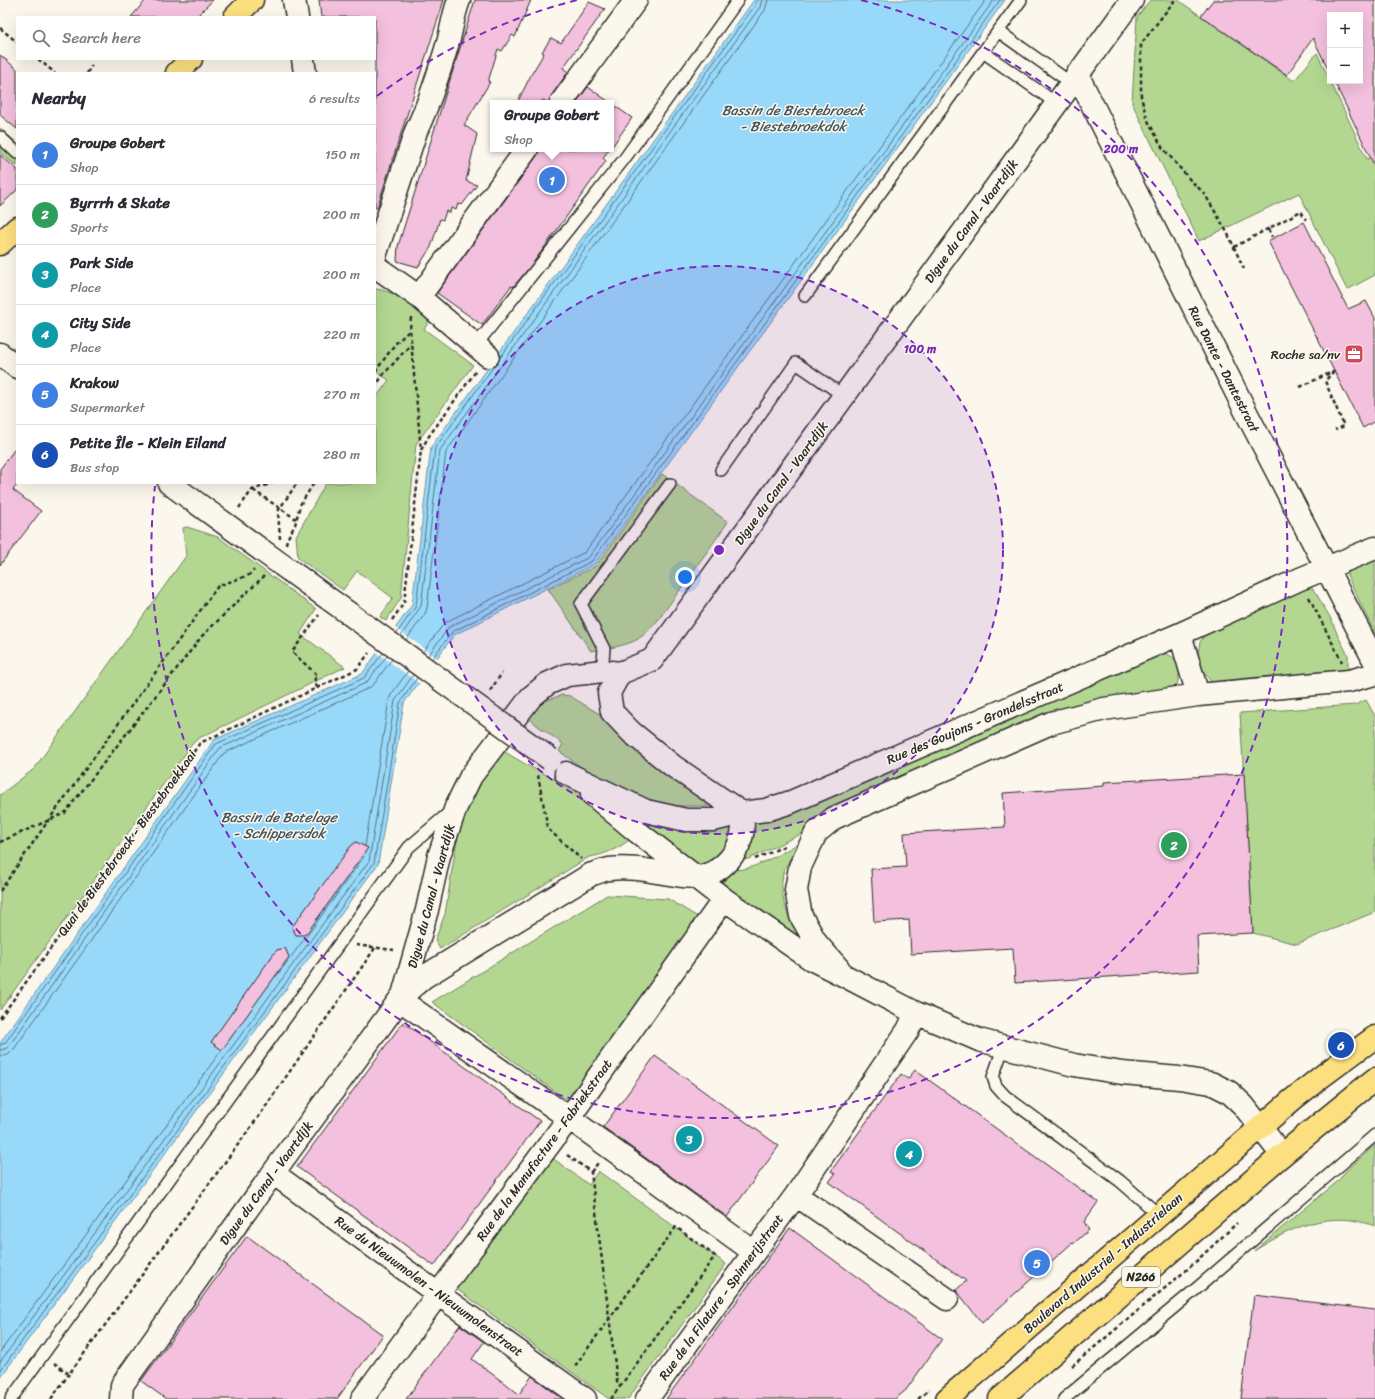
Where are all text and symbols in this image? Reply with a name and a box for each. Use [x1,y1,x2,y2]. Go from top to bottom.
map controls [1327,12,1363,84]
button: + [1327,12,1363,48]
search box [16,16,376,60]
text: Search here [62,25,141,51]
icon: search [30,27,52,49]
button: − [1327,48,1363,84]
text: Nearby [32,83,86,113]
text: 6 results [309,87,360,110]
water label: Bassin de Biestebroeck - Biestebroekdok [722,98,866,139]
popup [490,100,614,152]
text: Groupe Gobert [504,102,600,128]
text: Shop [504,128,533,151]
text: Groupe Gobert [70,130,166,156]
text: 200 m [1103,138,1139,160]
text: 1 [42,143,48,166]
text: 150 m [325,143,360,166]
street label: Digue du Canal - Vaartdijk [918,154,1024,288]
text: Shop [70,156,98,179]
pin: 1 [539,165,565,195]
text: Byrrrh & Skate [70,190,170,216]
text: 2 [41,203,49,226]
text: 200 m [323,203,360,226]
text: Sports [70,216,108,239]
text: Park Side [70,250,133,276]
text: 3 [41,263,49,286]
text: 200 m [323,263,360,286]
text: Place [70,276,101,299]
street label: Rue Dante - Dantestraat [1182,302,1266,437]
text: City Side [70,310,130,336]
text: 4 [41,323,49,346]
text: 220 m [323,323,360,346]
text: Place [70,336,101,359]
text: 100 m [904,338,937,360]
place label: Roche sa/nv [1271,343,1341,366]
office icon: Roche sa/nv [1343,343,1365,365]
text: Krakow [70,370,119,396]
text: 5 [41,383,49,406]
text: 270 m [323,383,360,406]
text: Supermarket [70,396,145,419]
street label: Digue du Canal - Vaartdijk [728,416,834,550]
text: Petite Île - Klein Eiland [70,430,225,456]
text: 6 [41,443,49,466]
text: 280 m [323,443,360,466]
text: Bus stop [70,456,119,479]
centre of rings [712,543,726,557]
your location [675,567,695,587]
street label: Rue des Goujons - Grondelsstraat [883,675,1068,771]
street label: Quai de Biestebroeck - Biestebroekkaai [51,745,203,941]
water label: Bassin de Batelage - Schippersdok [221,805,339,846]
street label: Digue du Canal - Vaartdijk [401,821,461,971]
pin: 2 [1161,830,1187,860]
pin: 6 [1328,1030,1354,1060]
street label: Rue de la Manufacture - Fabriekstraat [470,1054,618,1246]
street label: Digue du Canal - Vaartdijk [213,1116,319,1250]
pin: 3 [676,1124,702,1154]
pin: 4 [896,1139,922,1169]
street label: Boulevard Industriel - Industrielaan [1018,1187,1188,1339]
street label: Rue de la Filature - Spinnerijstraat [653,1209,790,1385]
street label: Rue du Nieuwmolen - Nieuwmolenstraat [330,1210,528,1363]
pin: 5 [1024,1248,1050,1278]
road number: N266 [1122,1267,1160,1287]

